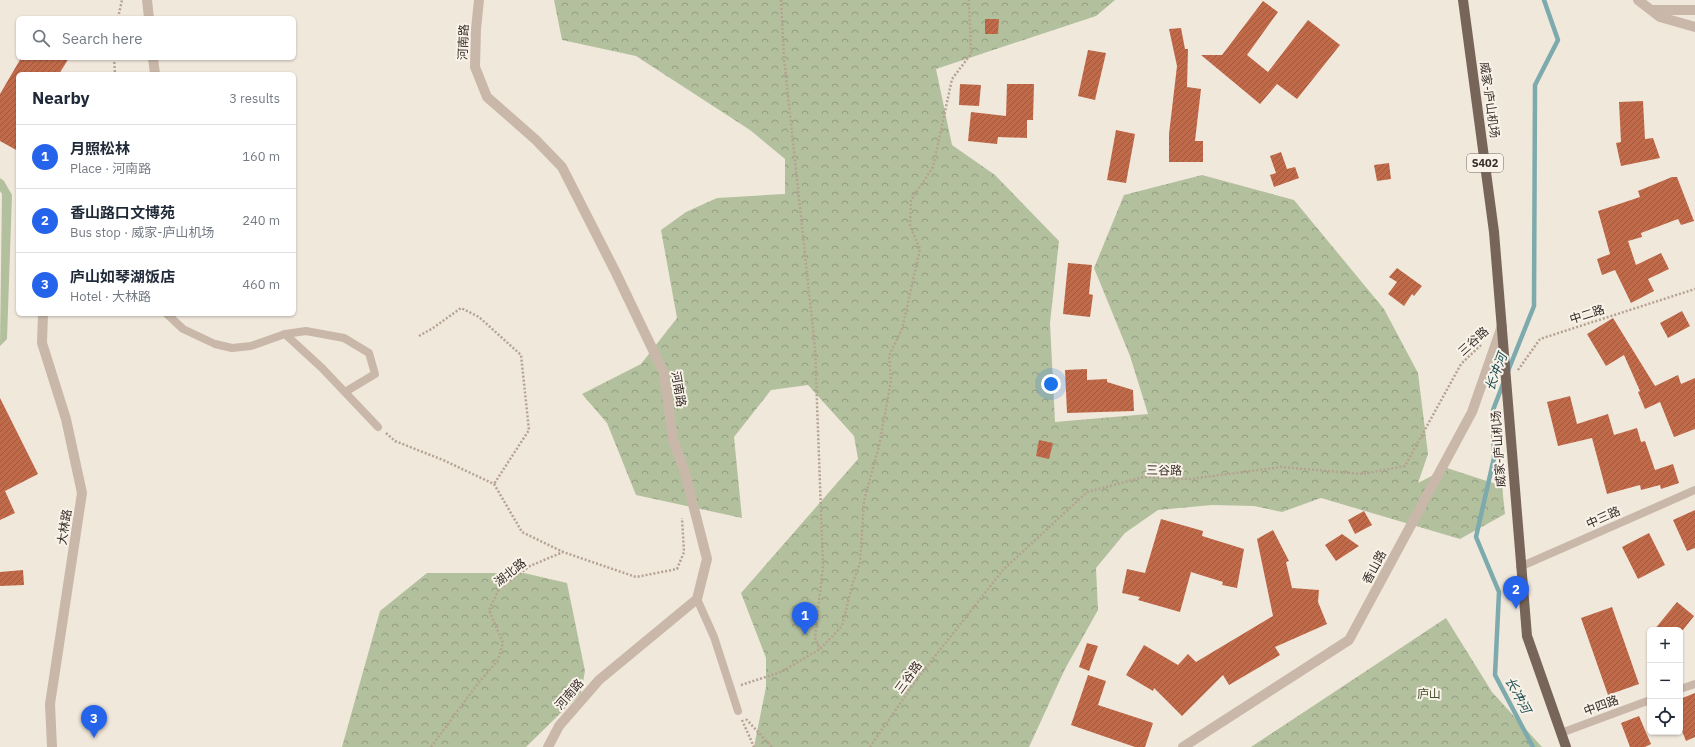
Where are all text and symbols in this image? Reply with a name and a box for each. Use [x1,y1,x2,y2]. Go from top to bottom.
search box [16,16,296,60]
street label: 河南路 [455,24,471,60]
icon: search [30,27,52,49]
text: Search here [62,29,142,48]
street label: 威家-庐山机场 [1477,61,1503,139]
text: Nearby [32,87,90,109]
text: 3 results [229,90,280,107]
text: 月照松林 [70,139,130,158]
text: 1 [41,148,49,165]
text: 160 m [242,148,280,165]
road number: S402 [1467,154,1503,172]
text: Place · 河南路 [70,160,151,177]
text: 香山路口文博苑 [70,203,175,222]
text: 2 [41,212,49,229]
text: 240 m [242,212,280,229]
text: Bus stop · 威家-庐山机场 [70,224,214,241]
text: 庐山如琴湖饭店 [70,267,175,286]
text: 3 [41,276,49,293]
text: 460 m [242,276,280,293]
text: Hotel · 大林路 [70,288,151,305]
street label: 中二路 [1568,301,1606,327]
street label: 三谷路 [1455,323,1491,359]
water label: 长冲河 [1481,348,1512,393]
street label: 河南路 [668,370,690,408]
your location [1041,374,1061,394]
street label: 威家-庐山机场 [1488,410,1508,488]
street label: 三谷路 [1146,462,1182,478]
street label: 中三路 [1583,503,1623,531]
street label: 大林路 [54,508,74,546]
street label: 香山路 [1359,548,1389,586]
street label: 湖北路 [491,555,529,589]
pin: 2 [1503,576,1529,609]
pin: 1 [792,602,818,635]
map controls [1647,627,1683,735]
button: + [1647,627,1683,663]
street label: 三谷路 [891,658,925,696]
button: − [1647,663,1683,699]
water label: 长冲河 [1501,674,1536,719]
street label: 河南路 [552,675,586,713]
park label: 庐山 [1417,686,1441,701]
street label: 中四路 [1582,692,1620,718]
button: locate [1647,699,1683,735]
pin: 3 [81,705,107,738]

